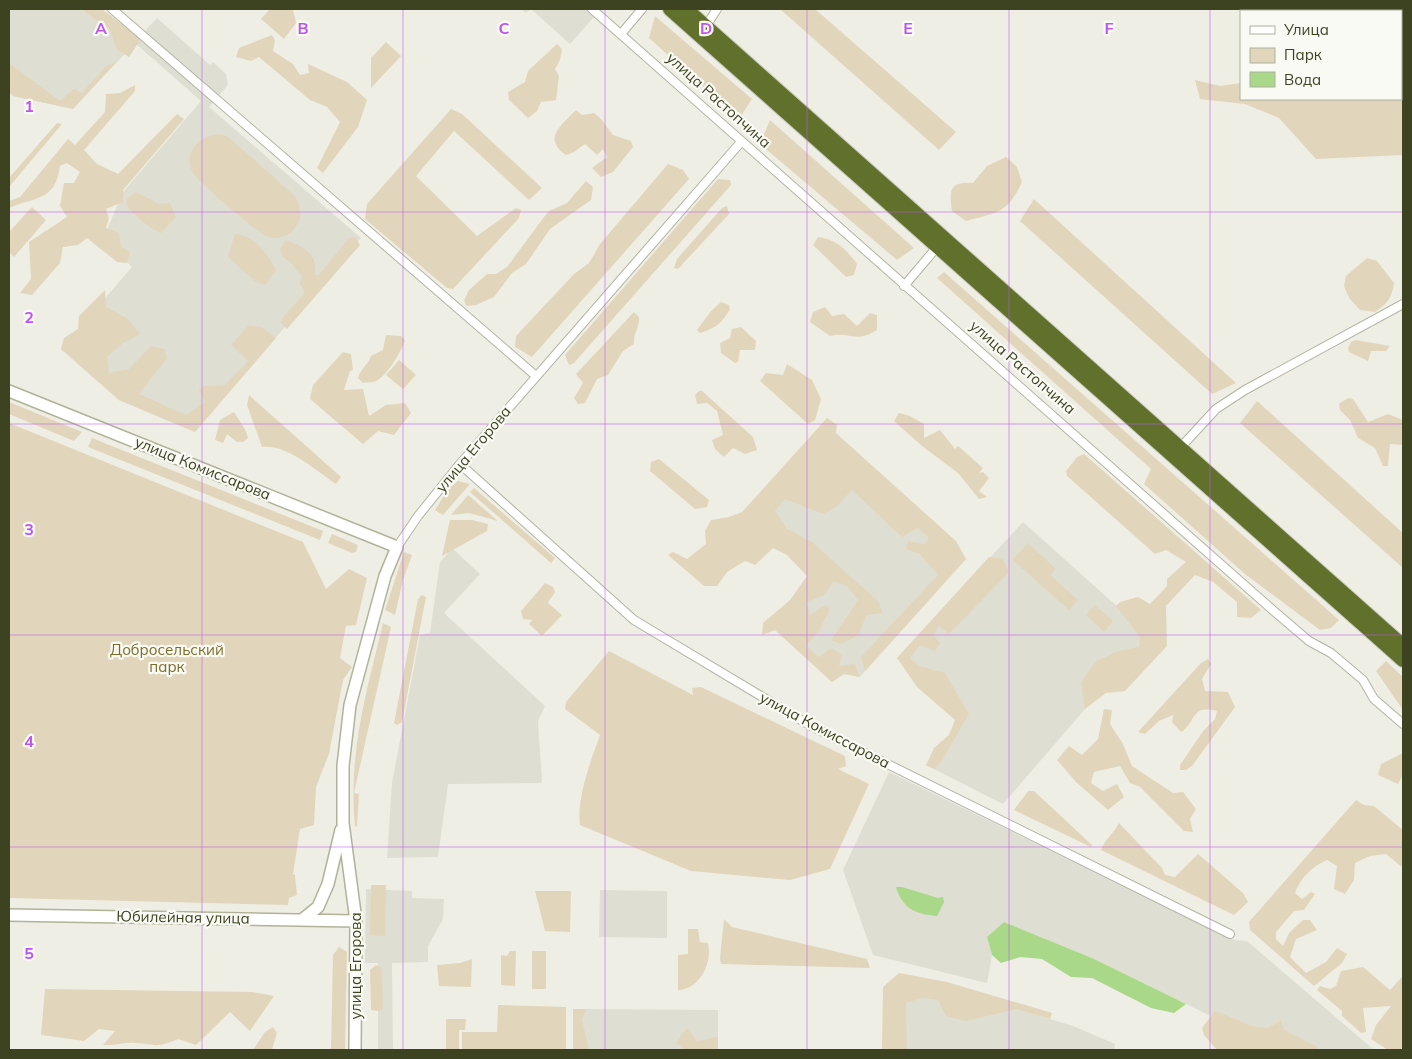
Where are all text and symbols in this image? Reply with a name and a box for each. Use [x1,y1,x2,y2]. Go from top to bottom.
legend [1240,10,1402,100]
text: A [95,18,107,38]
text: B [297,18,309,38]
text: C [499,18,510,38]
text: D [700,18,712,38]
text: E [903,18,913,38]
text: F [1104,18,1114,38]
text: Улица [1283,20,1329,39]
text: Парк [1284,45,1323,64]
street label: улица Растопчина [663,48,775,152]
text: Вода [1284,70,1321,89]
text: 1 [24,96,34,116]
text: 2 [24,307,34,327]
street label: улица Растопчина [966,316,1080,418]
street label: улица Егорова [431,402,515,496]
street label: улица Комиссарова [132,432,274,504]
text: 3 [24,519,34,539]
park label: Добросельский парк [110,640,224,676]
street label: улица Комиссарова [757,688,893,772]
text: 4 [24,731,34,751]
street label: Юбилейная улица [116,906,250,928]
street label: улица Егорова [346,912,365,1020]
text: 5 [24,943,34,963]

